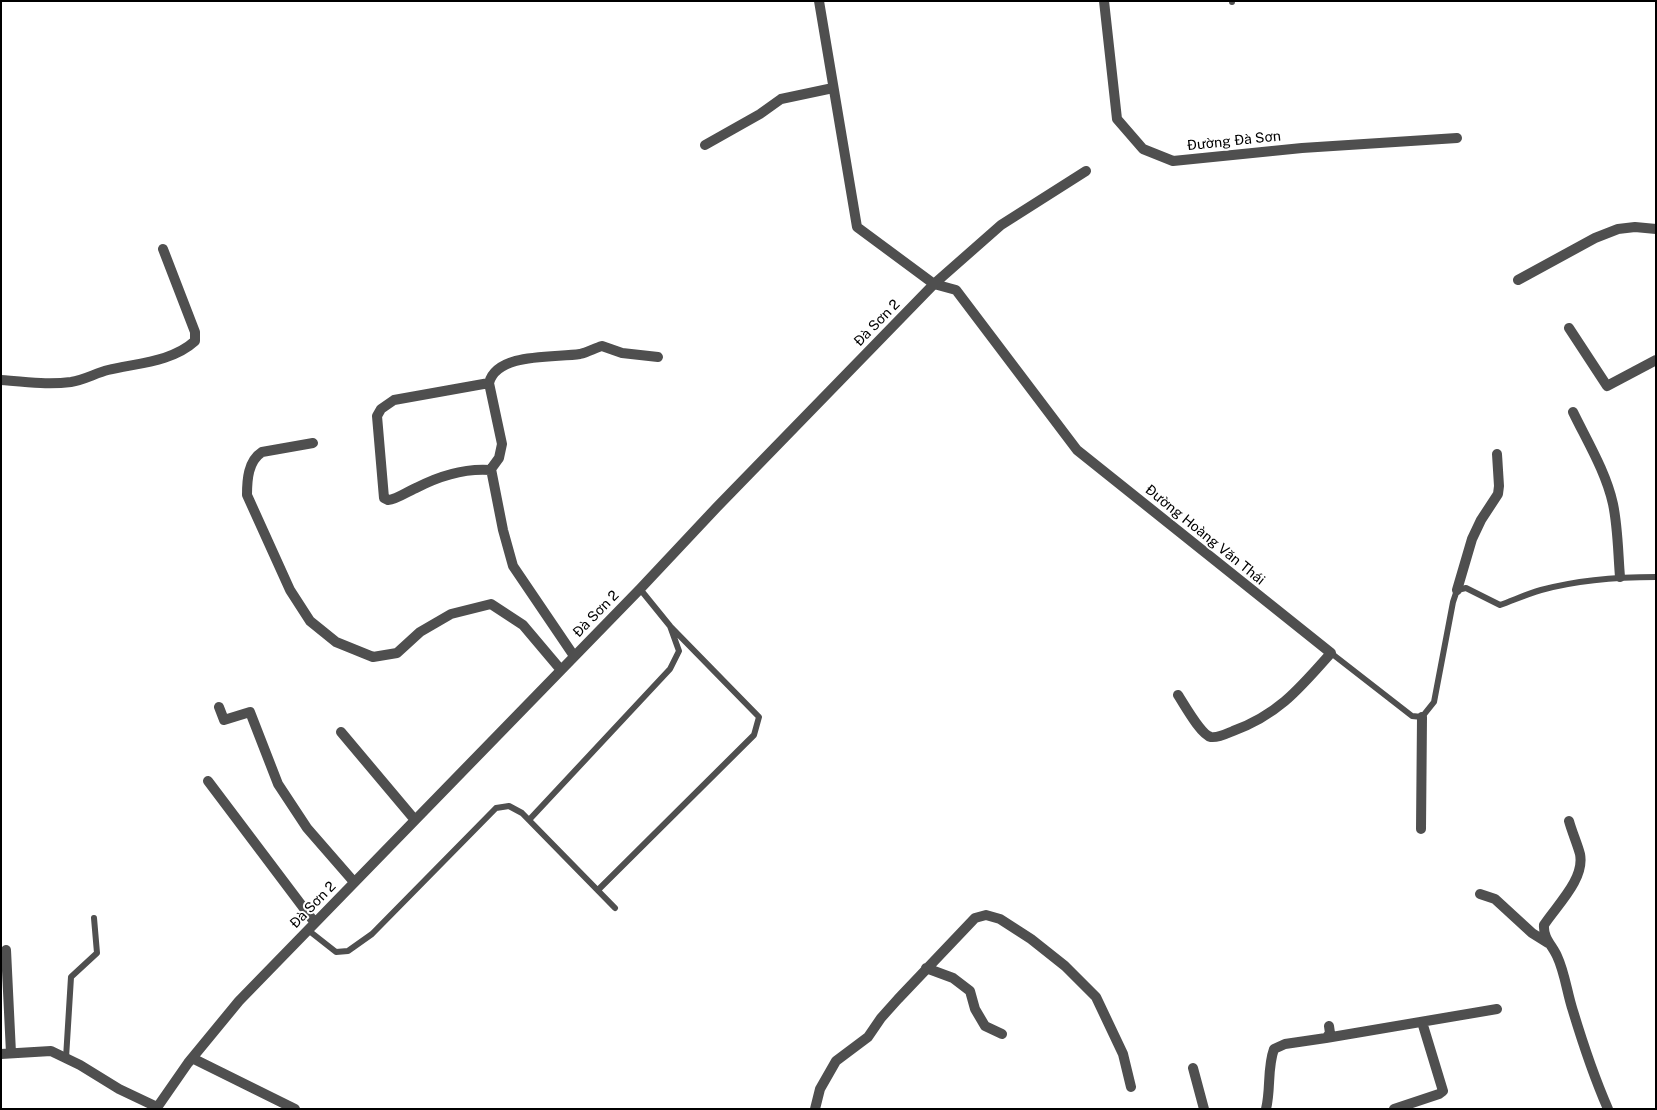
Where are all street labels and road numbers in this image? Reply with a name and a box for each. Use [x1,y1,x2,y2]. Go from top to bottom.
street label: Đường Đà Sơn [1186,128,1282,154]
street label: Đà Sơn 2 [851,296,903,350]
street label: Đường Hoàng Văn Thái [1142,481,1268,589]
street label: Đà Sơn 2 [570,587,622,641]
street label: Đà Sơn 2 [287,878,339,932]

